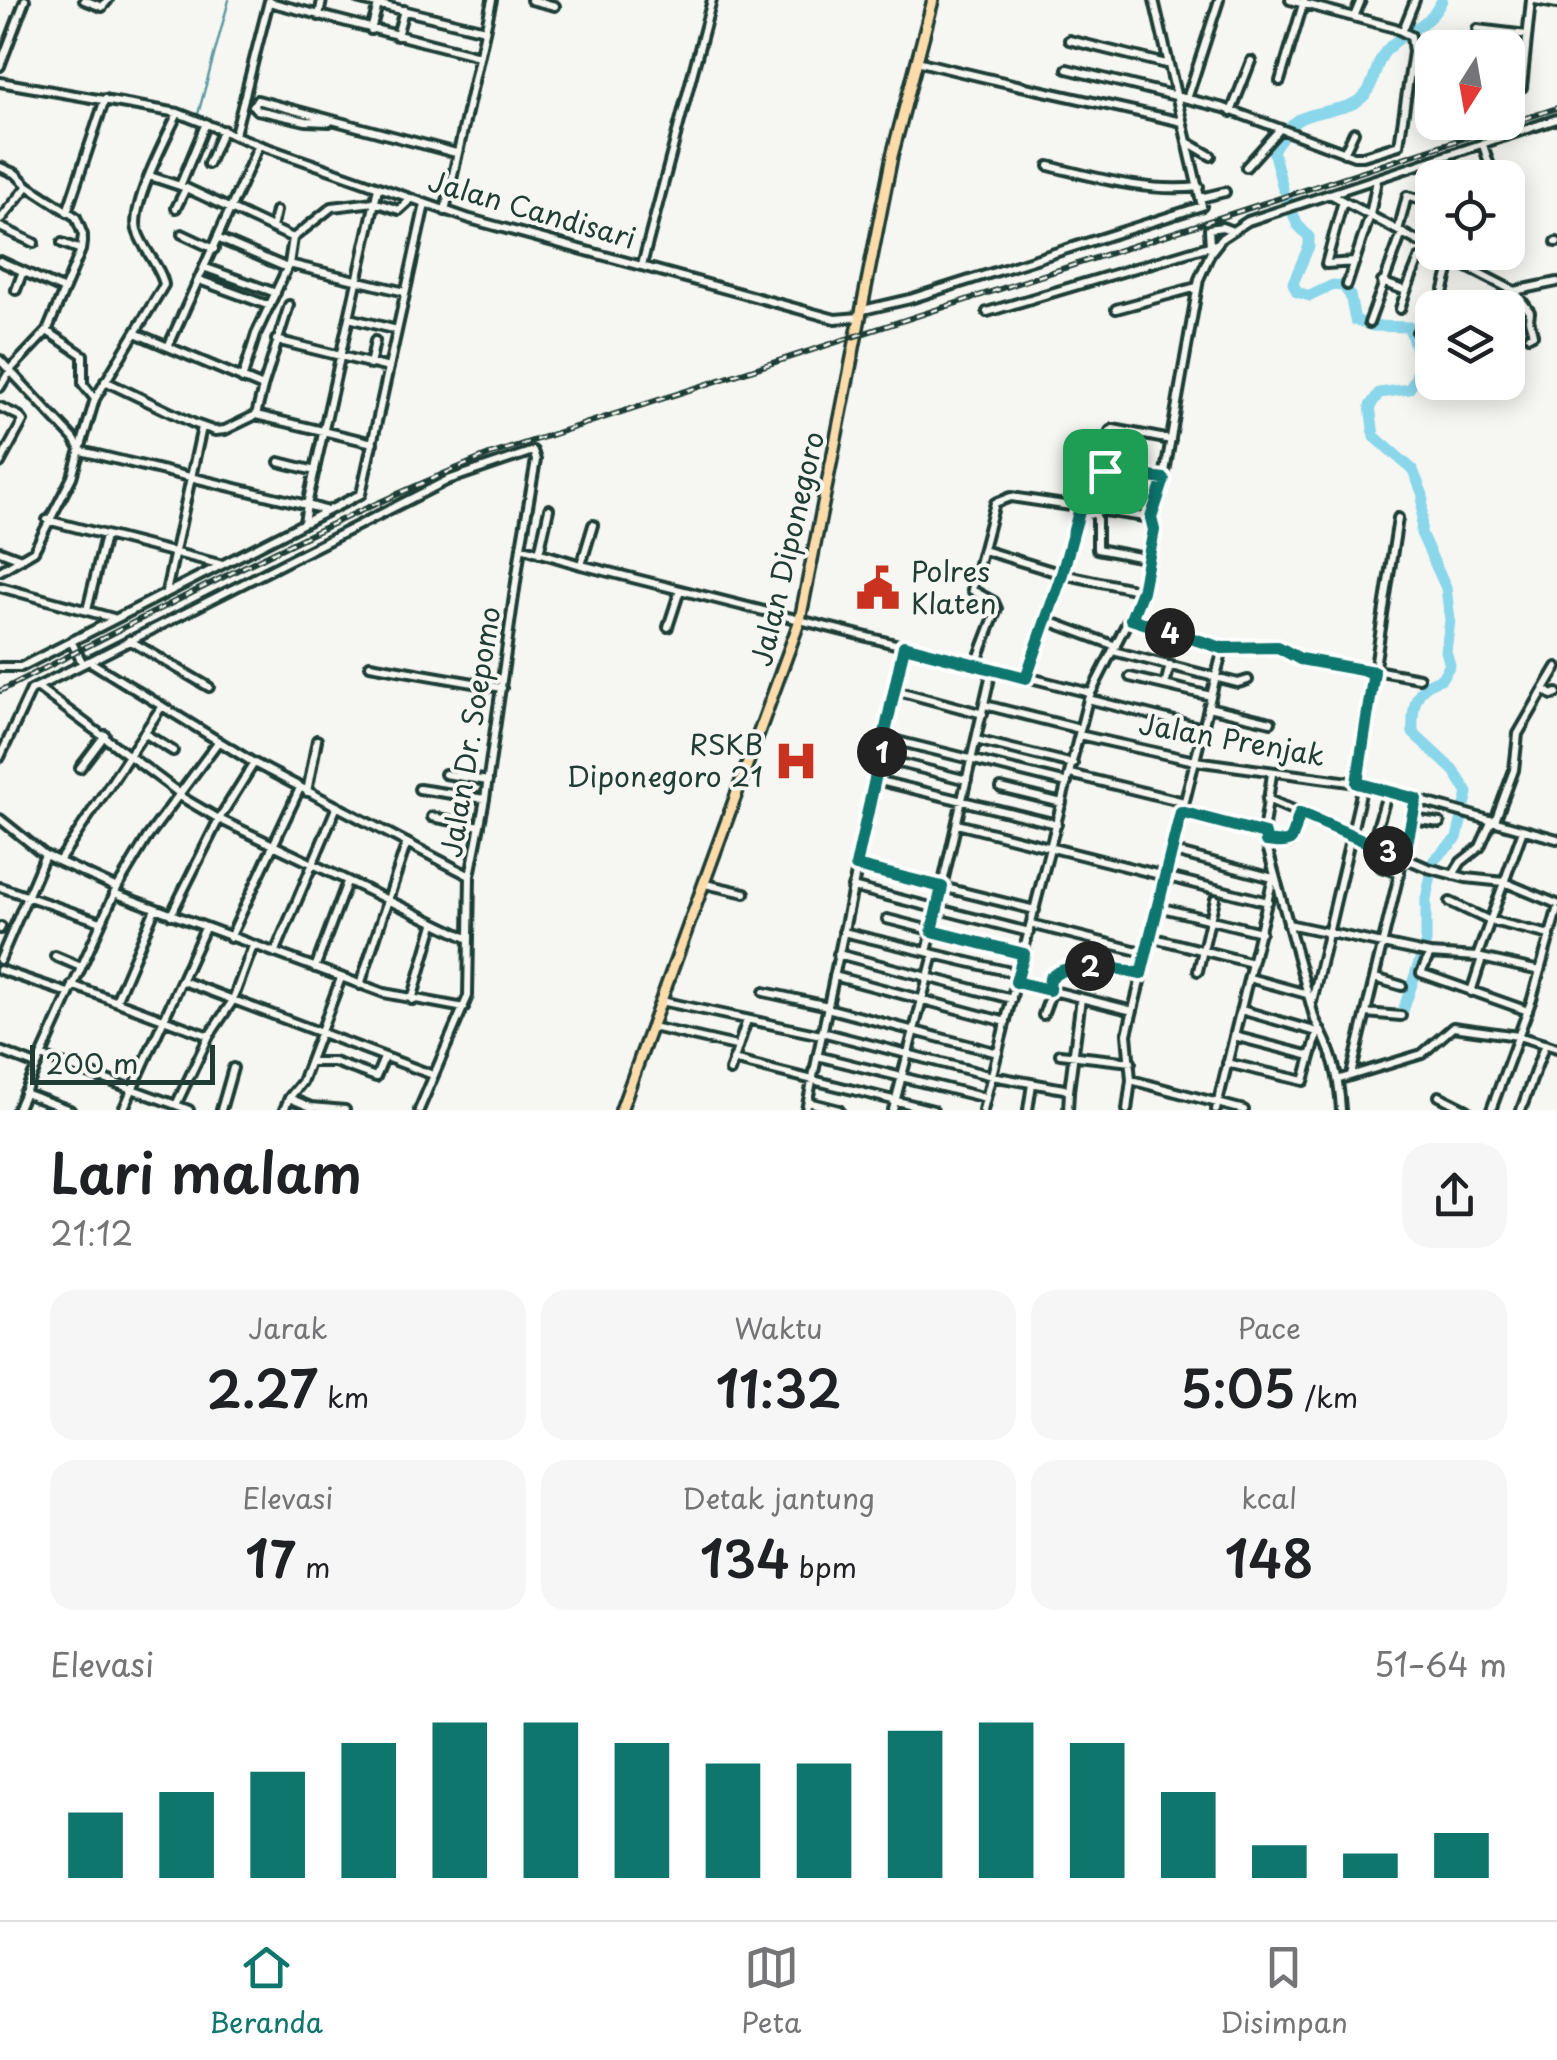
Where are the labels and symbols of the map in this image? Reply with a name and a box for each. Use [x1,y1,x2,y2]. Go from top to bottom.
north arrow [1415,30,1525,140]
street label: Jalan Candisari [424,158,641,259]
street label: Jalan Diponegoro [739,427,834,670]
pin [1063,429,1148,514]
place label: Polres Klaten [911,549,997,624]
public building icon: Polres Klaten [854,564,902,612]
street label: Jalan Dr. Soepomo [428,603,511,860]
pin: 4 [1145,608,1195,658]
street label: Jalan Prenjak [1136,701,1329,776]
place label: RSKB Diponegoro 21 [567,722,763,797]
pin: 1 [857,727,907,777]
hospital icon: RSKB Diponegoro 21 [772,737,820,785]
pin: 3 [1363,826,1413,876]
pin: 2 [1065,941,1115,991]
scale bar [30,1040,215,1084]

